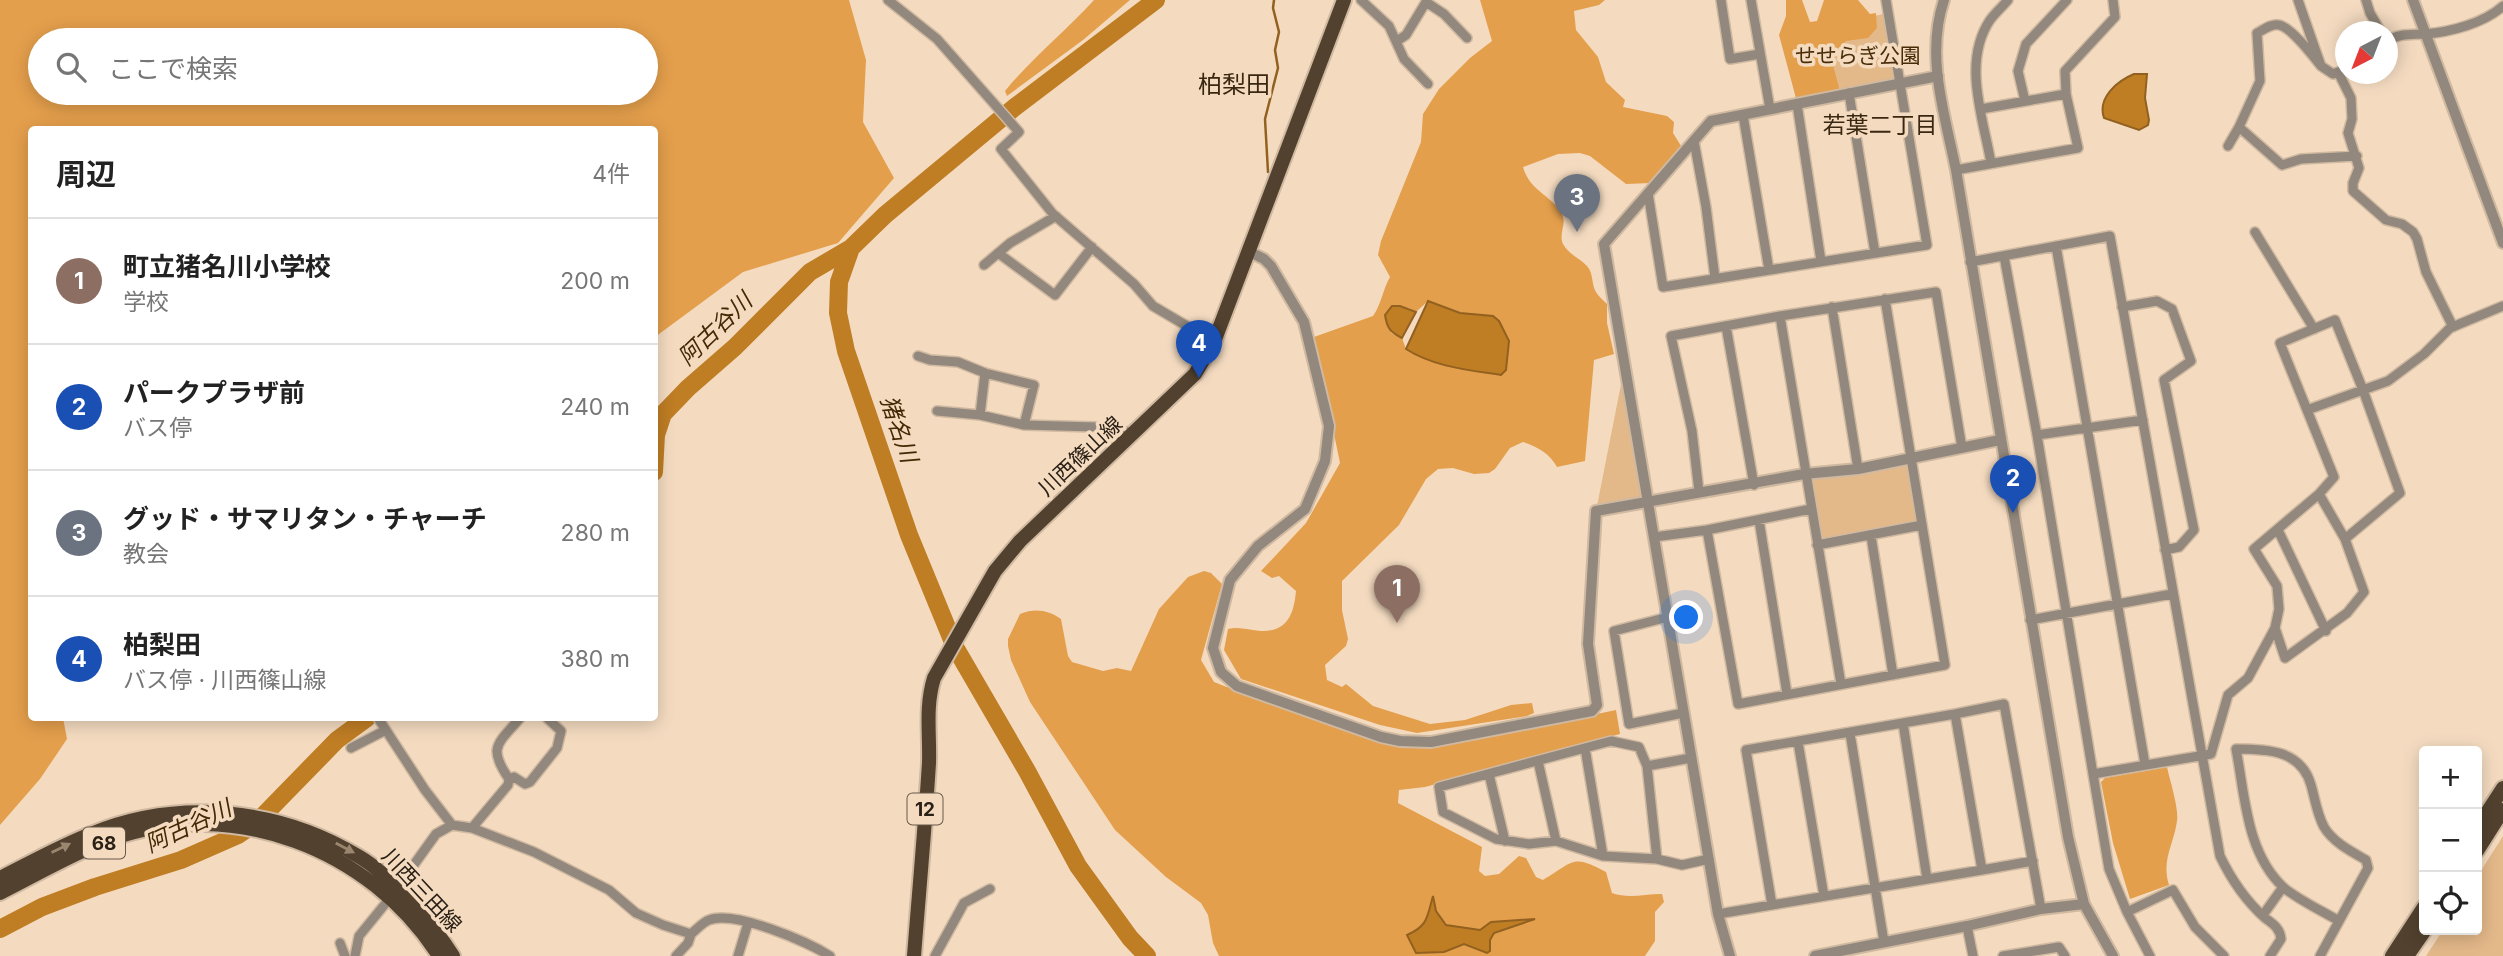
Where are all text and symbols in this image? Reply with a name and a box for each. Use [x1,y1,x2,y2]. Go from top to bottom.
north arrow [2335,21,2398,84]
search box [28,28,658,105]
park label: せせらぎ公園 [1795,43,1921,68]
icon: search [52,48,90,86]
text: ここで検索 [108,53,238,84]
district label: 柏梨田 [1198,70,1270,99]
district label: 若葉二丁目 [1823,111,1938,139]
text: 周辺 [56,156,116,192]
text: 4件 [592,160,630,188]
pin: 3 [1554,174,1600,232]
text: 町立猪名川小学校 [123,251,331,282]
text: 1 [74,267,84,295]
text: 200 m [560,267,630,295]
water label: 阿古谷川 [672,285,760,371]
text: 学校 [123,288,169,316]
pin: 4 [1176,320,1222,378]
text: パークプラザ前 [123,377,305,408]
water label: 猪名川 [875,392,924,469]
text: 2 [72,393,86,421]
text: 240 m [560,393,630,421]
street label: 川西篠山線 [1033,411,1127,501]
text: バス停 [123,414,192,442]
pin: 2 [1990,455,2036,513]
text: グッド・サマリタン・チャーチ [123,503,487,534]
text: 3 [72,519,86,547]
text: 280 m [561,519,630,547]
text: 教会 [123,540,169,568]
pin: 1 [1374,565,1420,623]
your location [1669,600,1703,634]
text: 柏梨田 [123,629,201,660]
text: 4 [71,645,87,673]
text: 380 m [560,645,630,673]
text: バス停 · 川西篠山線 [123,666,327,694]
map controls [2419,746,2482,935]
button: + [2419,746,2482,809]
water label: 阿古谷川 [140,793,238,858]
road number: 12 [908,794,942,824]
button: − [2419,809,2482,872]
road number: 68 [83,828,125,858]
one-way arrow [51,842,71,854]
one-way arrow [335,842,355,854]
street label: 川西三田線 [377,843,467,937]
button: locate [2419,872,2482,935]

